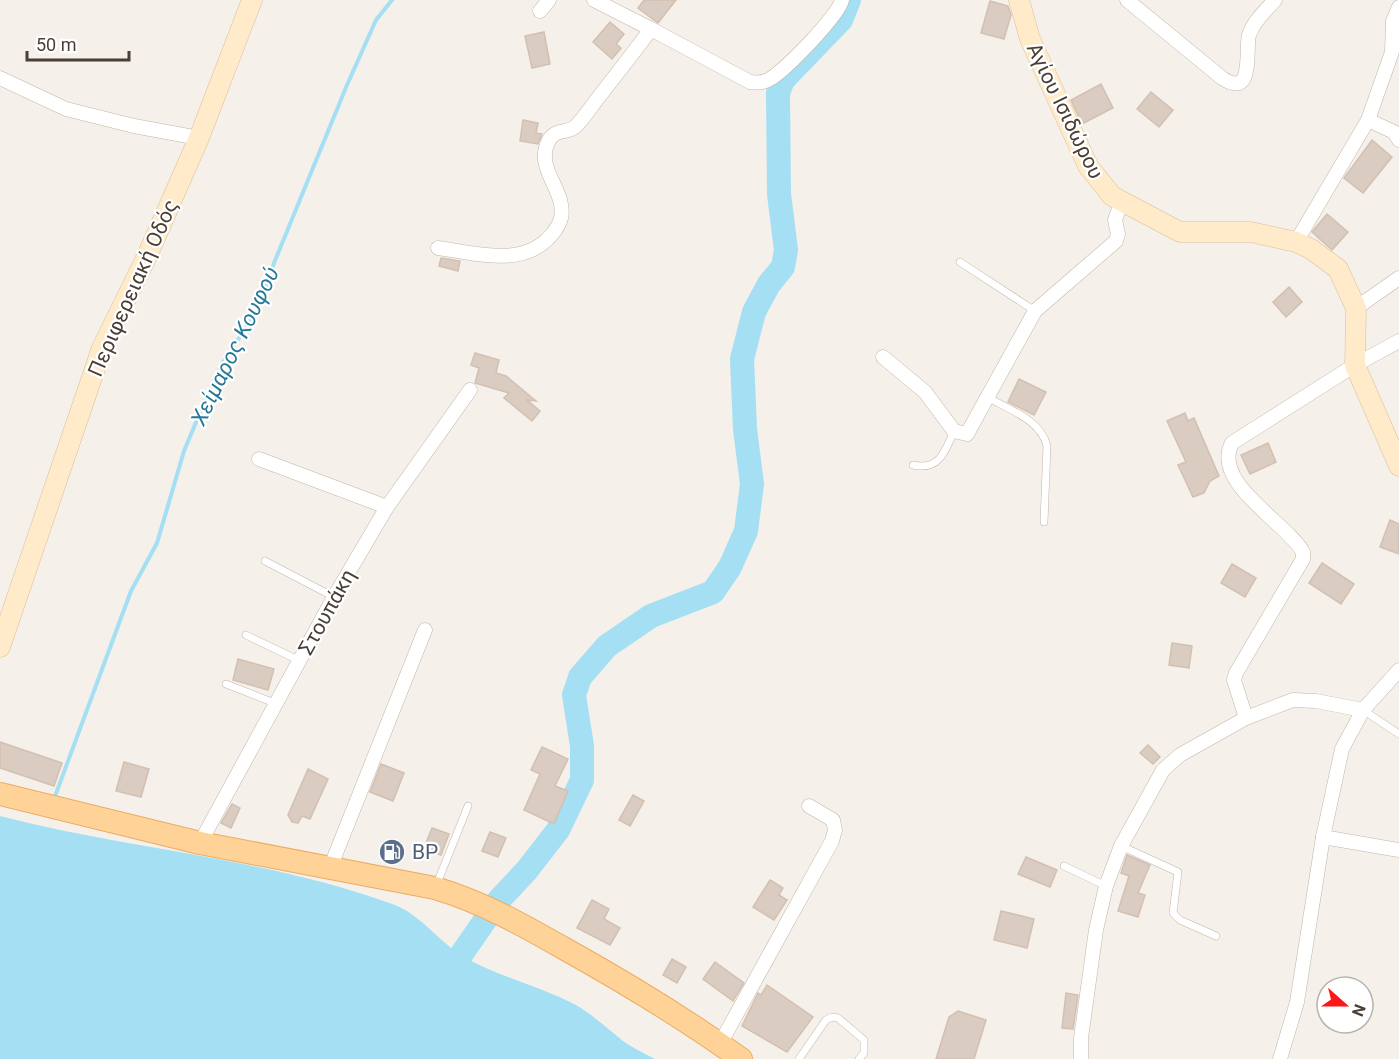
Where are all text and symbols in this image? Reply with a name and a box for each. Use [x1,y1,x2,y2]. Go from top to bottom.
scale bar [27,24,129,62]
text: 50 m [36,34,76,55]
street label: Αγίου Ισιδώρου [1022,39,1108,183]
street label: Περιφερειακή Οδός [83,196,183,380]
water label: Χείμαρος Κουφού [185,263,284,430]
street label: Στουπάκη [294,565,360,659]
fuel station icon: BP [377,837,407,867]
place label: BP [412,840,438,864]
north arrow [1315,975,1375,1035]
text: N [1348,1002,1369,1019]

